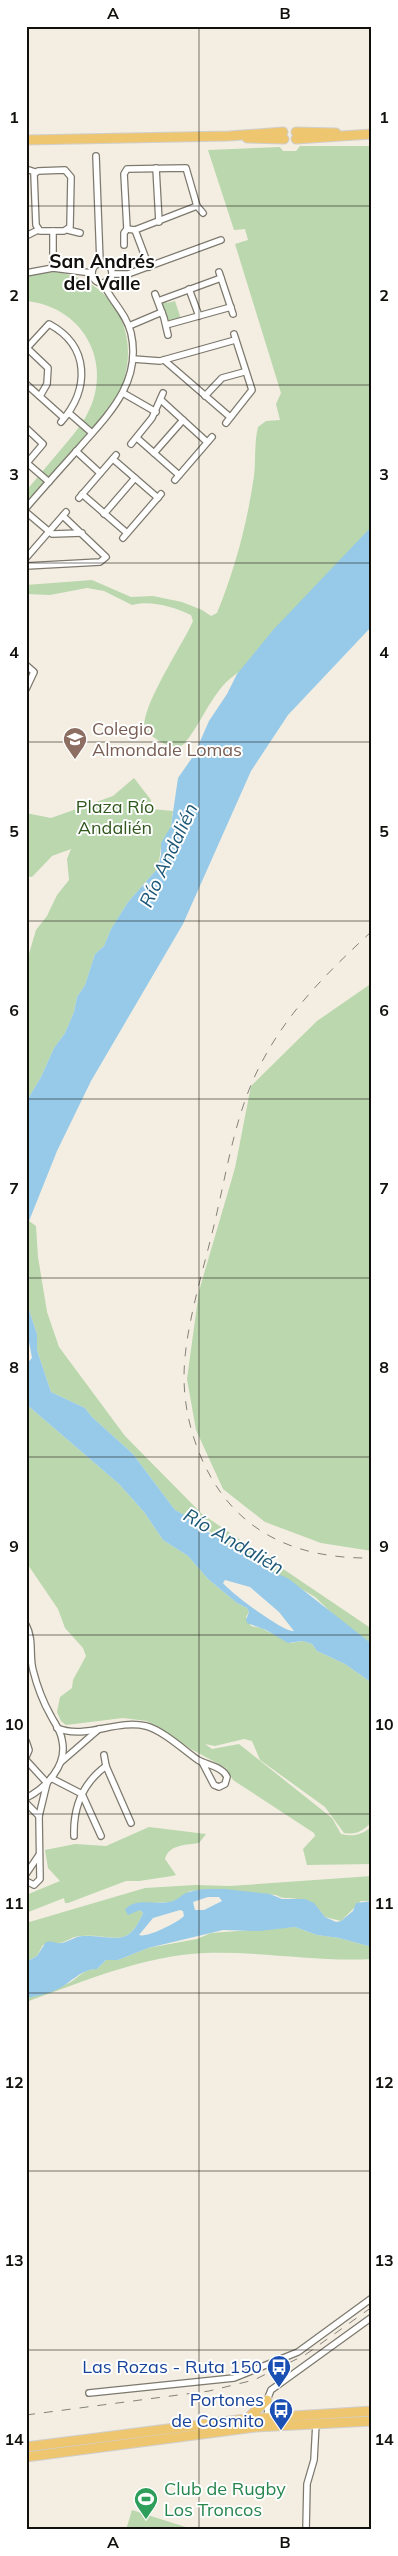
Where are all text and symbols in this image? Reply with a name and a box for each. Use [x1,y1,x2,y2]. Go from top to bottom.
text: A [107,3,119,23]
text: B [279,3,291,23]
text: 1 [9,107,19,127]
text: 1 [379,107,389,127]
district label: San Andrés del Valle [49,249,155,295]
text: 2 [9,285,19,305]
text: 2 [379,285,389,305]
text: 3 [9,464,19,484]
text: 3 [379,464,389,484]
text: 4 [9,642,19,662]
text: 4 [379,642,389,662]
place label: Colegio Almondale Lomas [92,717,242,761]
school or university icon: Colegio Almondale Lomas [62,726,88,760]
park label: Plaza Río Andalién [76,795,154,839]
water label: Río Andalién [133,799,203,911]
text: 5 [9,821,19,841]
text: 5 [379,821,389,841]
text: 6 [9,1000,19,1020]
text: 6 [379,1000,389,1020]
text: 7 [9,1178,19,1198]
text: 7 [379,1178,389,1198]
text: 8 [9,1357,19,1377]
text: 8 [379,1357,389,1377]
water label: Río Andalién [180,1503,288,1579]
text: 9 [9,1536,19,1556]
text: 9 [379,1536,389,1556]
text: 10 [4,1714,24,1734]
text: 10 [374,1714,394,1734]
text: 11 [4,1893,24,1913]
text: 11 [374,1893,394,1913]
text: 12 [4,2072,24,2092]
text: 12 [374,2072,394,2092]
text: 13 [4,2250,24,2270]
text: 13 [374,2250,394,2270]
bus stop icon: Las Rozas - Ruta 150 [266,2354,292,2388]
place label: Las Rozas - Ruta 150 [82,2355,262,2378]
place label: Portones de Cosmito [171,2388,264,2432]
bus stop icon: Portones de Cosmito [268,2397,294,2431]
text: 14 [4,2429,24,2449]
text: 14 [374,2429,394,2449]
place label: Club de Rugby Los Troncos [164,2477,286,2521]
sports icon: Club de Rugby Los Troncos [133,2486,159,2520]
text: A [107,2532,119,2552]
text: B [279,2532,291,2552]

